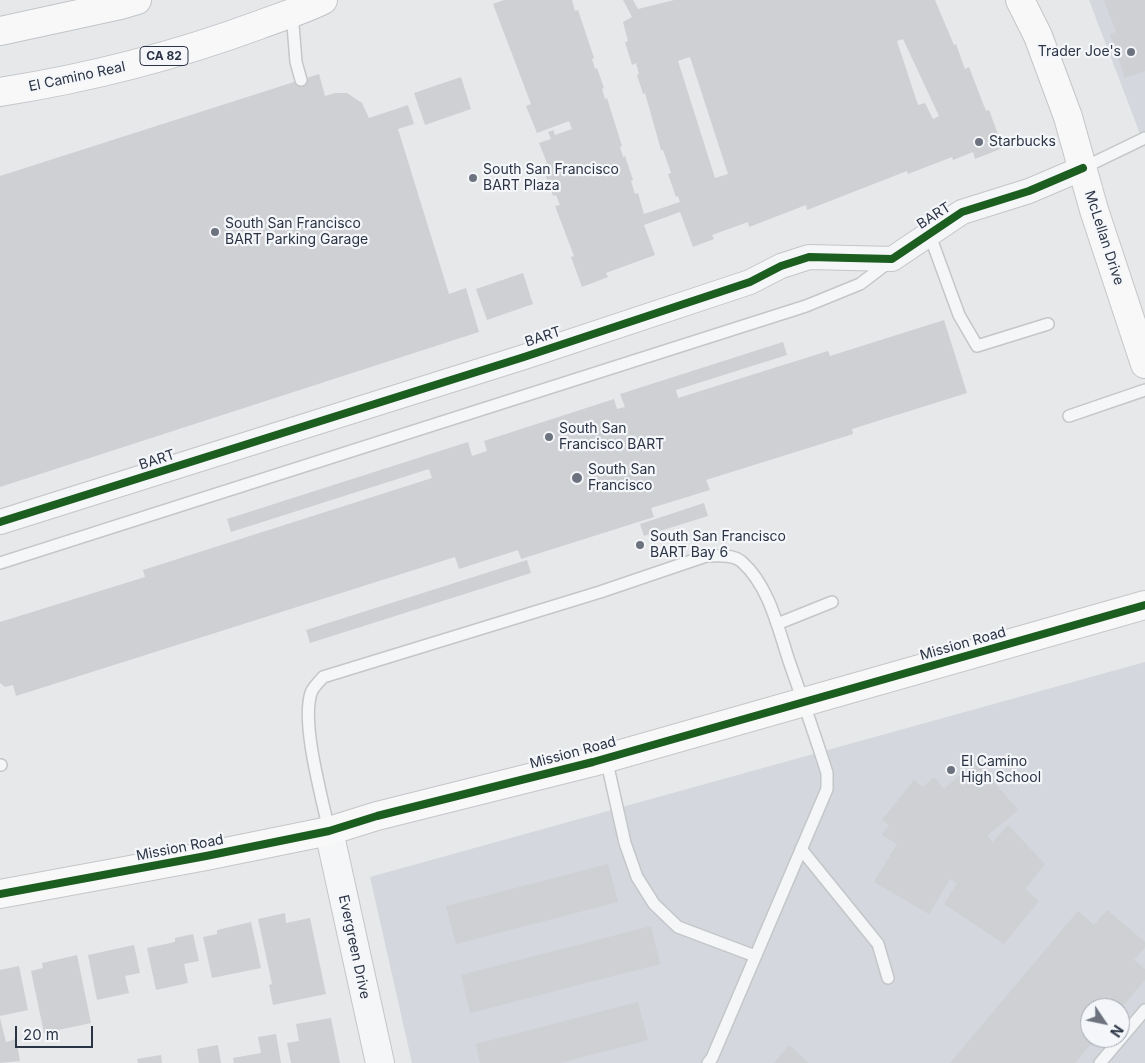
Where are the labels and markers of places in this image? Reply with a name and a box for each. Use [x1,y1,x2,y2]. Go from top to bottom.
place label: Trader Joe's [1038,44,1121,60]
marker: Trader Joe's [1125,46,1137,58]
place label: Starbucks [989,134,1056,150]
marker: Starbucks [973,136,985,148]
place label: South San Francisco BART Plaza [483,162,619,194]
marker: South San Francisco BART Plaza [467,172,479,184]
place label: South San Francisco BART Parking Garage [225,216,368,248]
marker: South San Francisco BART Parking Garage [209,226,221,238]
place label: South San Francisco BART [559,421,664,454]
marker: South San Francisco BART [543,431,555,443]
place label: South San Francisco [588,462,656,494]
marker: South San Francisco [570,471,584,485]
place label: South San Francisco BART Bay 6 [650,529,786,562]
marker: South San Francisco BART Bay 6 [634,539,646,551]
place label: El Camino High School [961,754,1041,786]
marker: El Camino High School [945,764,957,776]

